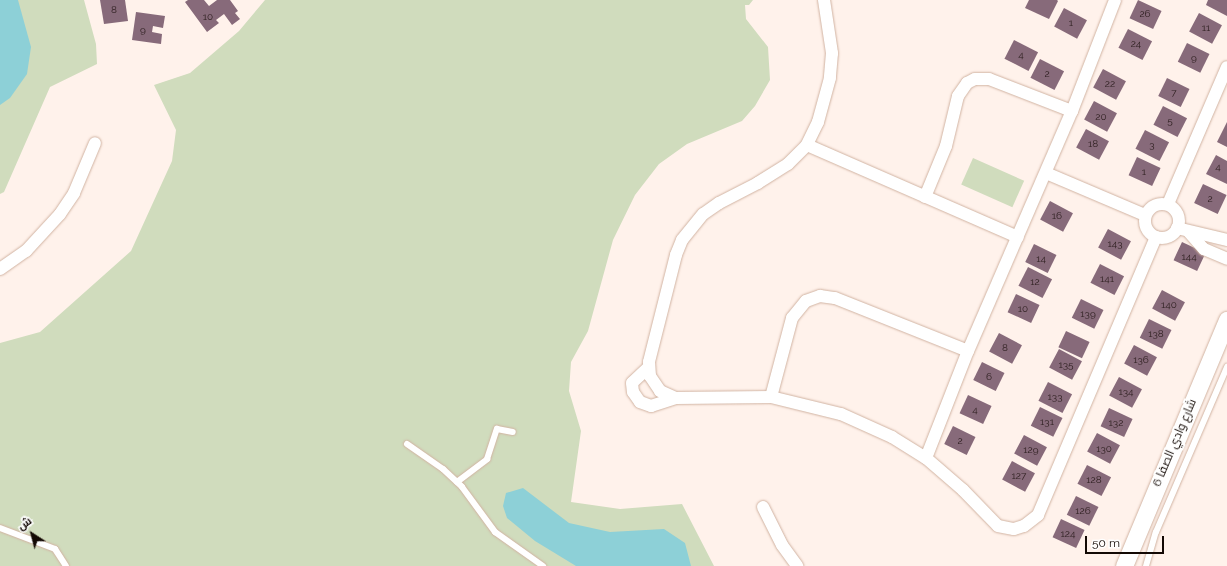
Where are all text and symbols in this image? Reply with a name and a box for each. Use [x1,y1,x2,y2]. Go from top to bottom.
house number: 8 [111,4,117,16]
house number: 26 [1139,8,1151,20]
house number: 10 [203,11,213,23]
house number: 1 [1069,17,1073,29]
house number: 11 [1202,22,1210,34]
house number: 9 [140,24,146,36]
house number: 24 [1131,38,1141,50]
house number: 4 [1018,49,1024,61]
house number: 9 [1191,52,1197,64]
house number: 2 [1044,68,1050,80]
house number: 22 [1105,78,1115,90]
house number: 7 [1171,87,1177,99]
house number: 20 [1095,111,1107,123]
house number: 5 [1167,115,1173,127]
house number: 18 [1088,138,1098,150]
house number: 3 [1149,139,1155,151]
house number: 4 [1215,161,1221,173]
house number: 1 [1142,166,1146,178]
house number: 2 [1207,193,1213,205]
house number: 16 [1052,210,1062,222]
house number: 143 [1107,238,1123,250]
house number: 144 [1181,251,1197,263]
house number: 14 [1036,253,1046,265]
house number: 141 [1100,273,1114,285]
house number: 12 [1030,276,1040,288]
house number: 140 [1161,299,1177,311]
house number: 10 [1018,303,1028,315]
house number: 139 [1080,308,1096,320]
house number: 138 [1148,328,1164,340]
house number: 8 [1002,342,1008,354]
house number: 136 [1133,354,1149,366]
house number: 135 [1058,359,1074,371]
house number: 6 [986,371,992,383]
house number: 134 [1118,386,1134,398]
house number: 133 [1048,391,1062,403]
street label: شارع وادي الصفا 6 [1150,397,1200,489]
house number: 4 [972,404,978,416]
house number: 131 [1040,416,1054,428]
house number: 132 [1109,417,1123,429]
house number: 2 [957,435,963,447]
house number: 130 [1096,443,1112,455]
house number: 129 [1023,444,1039,456]
house number: 127 [1012,470,1026,482]
house number: 128 [1086,474,1102,486]
house number: 126 [1075,505,1091,517]
north arrow [12,514,52,554]
text: ش [15,514,34,533]
house number: 124 [1061,528,1075,540]
scale bar [1087,528,1166,554]
text: 50 m [1092,536,1120,550]

